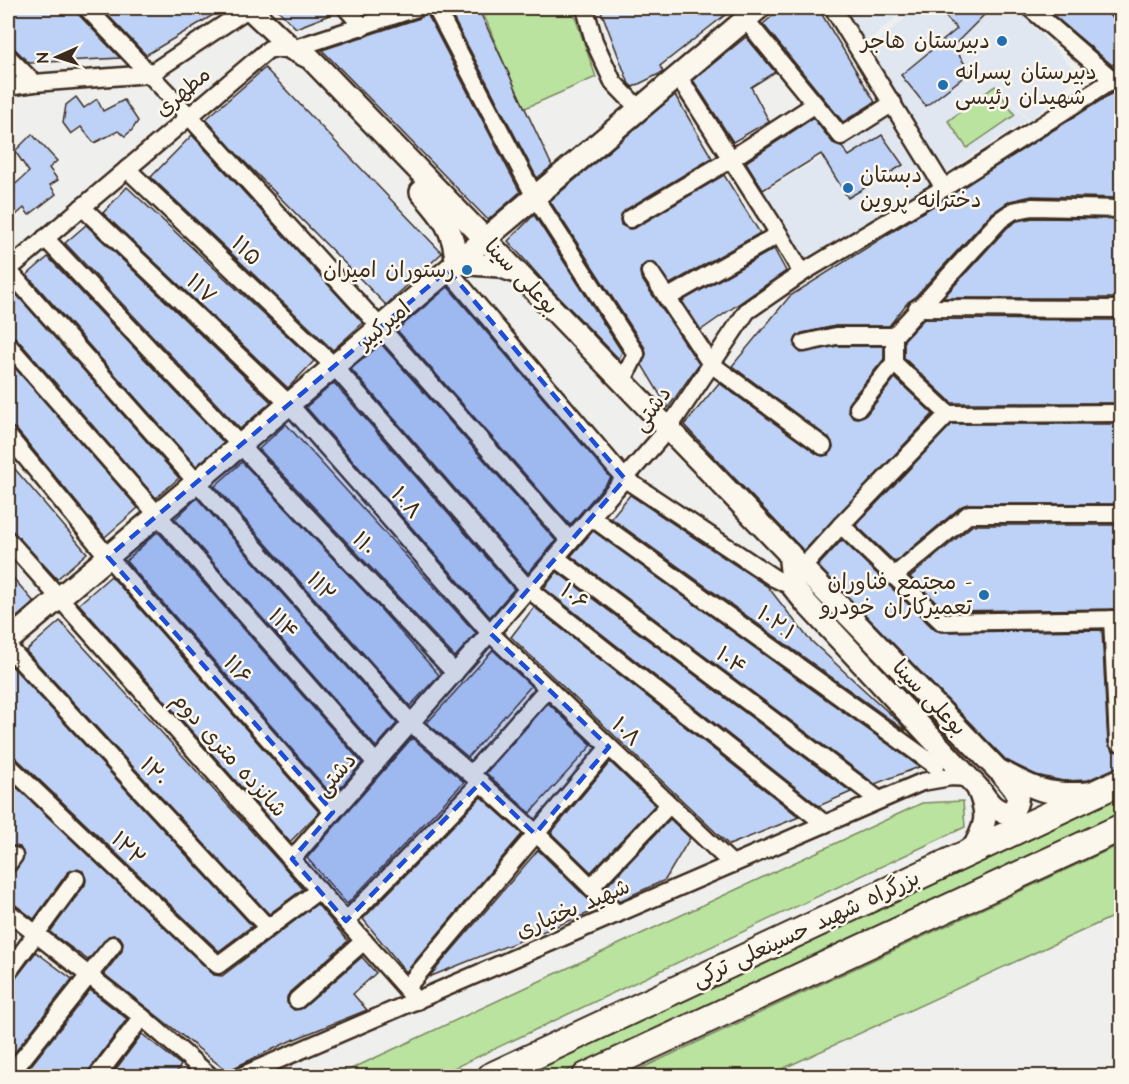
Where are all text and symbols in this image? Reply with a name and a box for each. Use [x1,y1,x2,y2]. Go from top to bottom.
place label: دبیرستان هاجر [859,26,990,57]
north arrow [27,27,87,87]
marker: دبیرستان هاجر [995,34,1009,48]
text: N [32,52,54,63]
place label: دبیرستان پسرانه شهیدان رئیسی [955,57,1097,113]
street label: مطهری [148,59,218,125]
marker: دبیرستان پسرانه شهیدان رئیسی [936,78,950,92]
place label: دبستان دخترانه پروین [860,160,981,216]
marker: دبستان دخترانه پروین [841,181,855,195]
street label: ۱۱۵ [224,229,268,273]
street label: بوعلی سینا [477,232,565,322]
place label: رستوران امیران [323,255,455,286]
marker: رستوران امیران [460,263,474,277]
street label: ۱۱۷ [179,267,223,311]
street label: امیرکبیر [349,293,418,358]
street label: دشتی [625,380,679,438]
street label: ۱۰.۸ [383,480,429,526]
street label: ۱۱۰ [345,525,383,563]
street label: ۱۱۲ [299,565,343,609]
place label: مجتمع فناوران - تعمیرکاران خودرو [818,567,973,623]
street label: ۱۰۶ [553,576,595,618]
marker: مجتمع فناوران - تعمیرکاران خودرو [977,588,991,602]
street label: ۱۰۲.۱ [750,598,802,648]
street label: ۱۱۴ [261,602,305,646]
street label: ۱۰۴ [709,639,753,683]
street label: ۱۱۶ [216,649,258,691]
street label: بوعلی سینا [885,653,973,743]
street label: شانزده متری دوم [164,686,294,825]
street label: ۱۰۸ [604,710,648,754]
street label: دشتی [308,746,364,804]
street label: ۱۲۰ [132,750,176,794]
street label: ۱۲۲ [104,825,152,873]
street label: بزرگراه شهید حسینعلی ترکی [687,863,925,995]
street label: شهید بختیاری [511,871,635,947]

